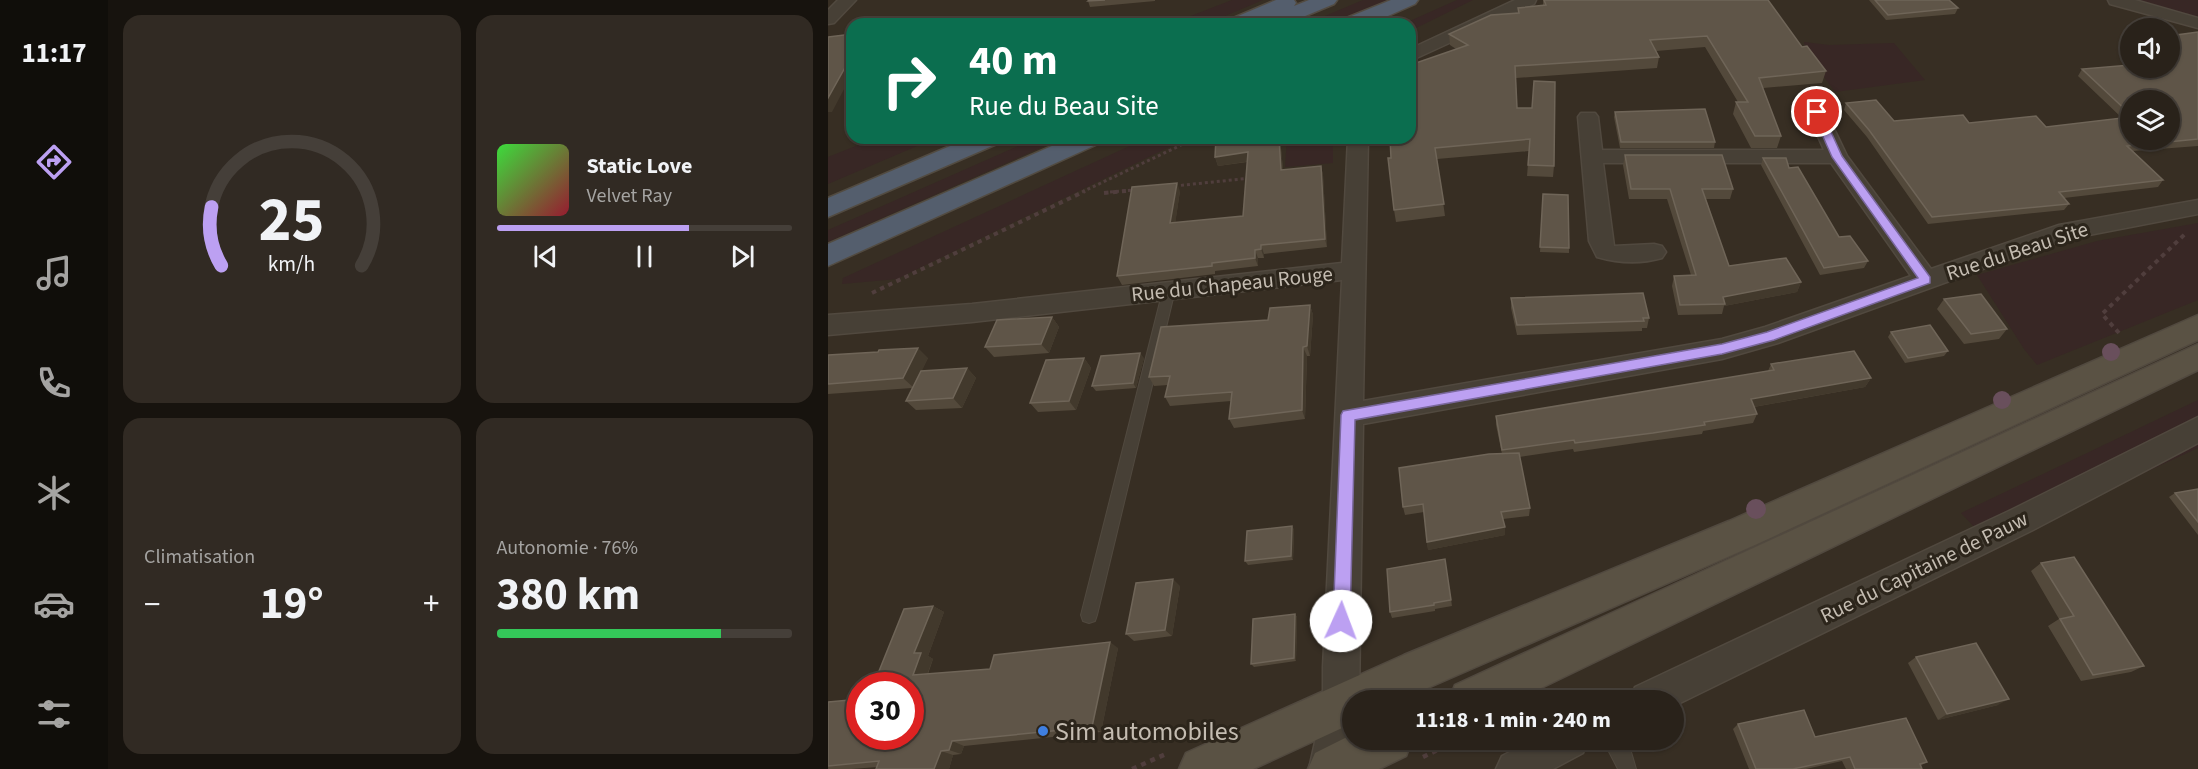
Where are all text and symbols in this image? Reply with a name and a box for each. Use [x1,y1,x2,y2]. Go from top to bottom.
map controls [2120,18,2180,150]
button: sound [2120,18,2180,78]
text: 40 m [969,31,1058,91]
text: 11:17 [21,34,87,73]
icon: right [870,42,948,120]
pin [1791,86,1842,137]
text: Rue du Beau Site [969,87,1159,126]
button: layers [2120,90,2180,150]
icon: arrive [1800,95,1833,128]
icon: directions [33,141,75,183]
text: Static Love [587,150,692,182]
text: 25 [259,176,325,265]
text: Velvet Ray [587,182,672,210]
street label: Rue du Beau Site [1942,214,2092,288]
icon: previous [529,240,562,273]
icon: pause [628,240,661,273]
icon: next [726,240,759,273]
text: km/h [268,249,316,280]
icon: music [33,252,75,294]
street label: Rue du Chapeau Rouge [1130,258,1334,310]
icon: phone [33,362,75,404]
icon: climate [33,472,75,514]
street label: Rue du Capitaine de Pauw [1815,504,2033,630]
text: Autonomie · 76% [497,534,638,562]
text: Climatisation [144,543,255,571]
text: 380 km [497,563,640,627]
text: 19° [260,572,324,636]
text: − [144,581,160,628]
text: + [423,581,439,628]
icon: car [33,583,75,625]
position arrow [1309,589,1373,653]
speed limit sign: 30 [846,672,924,750]
icon: filters [33,693,75,735]
text: 11:18 · 1 min · 240 m [1415,704,1611,736]
place label: Sim automobiles [1055,713,1239,750]
marker: Sim automobiles [1036,724,1050,738]

